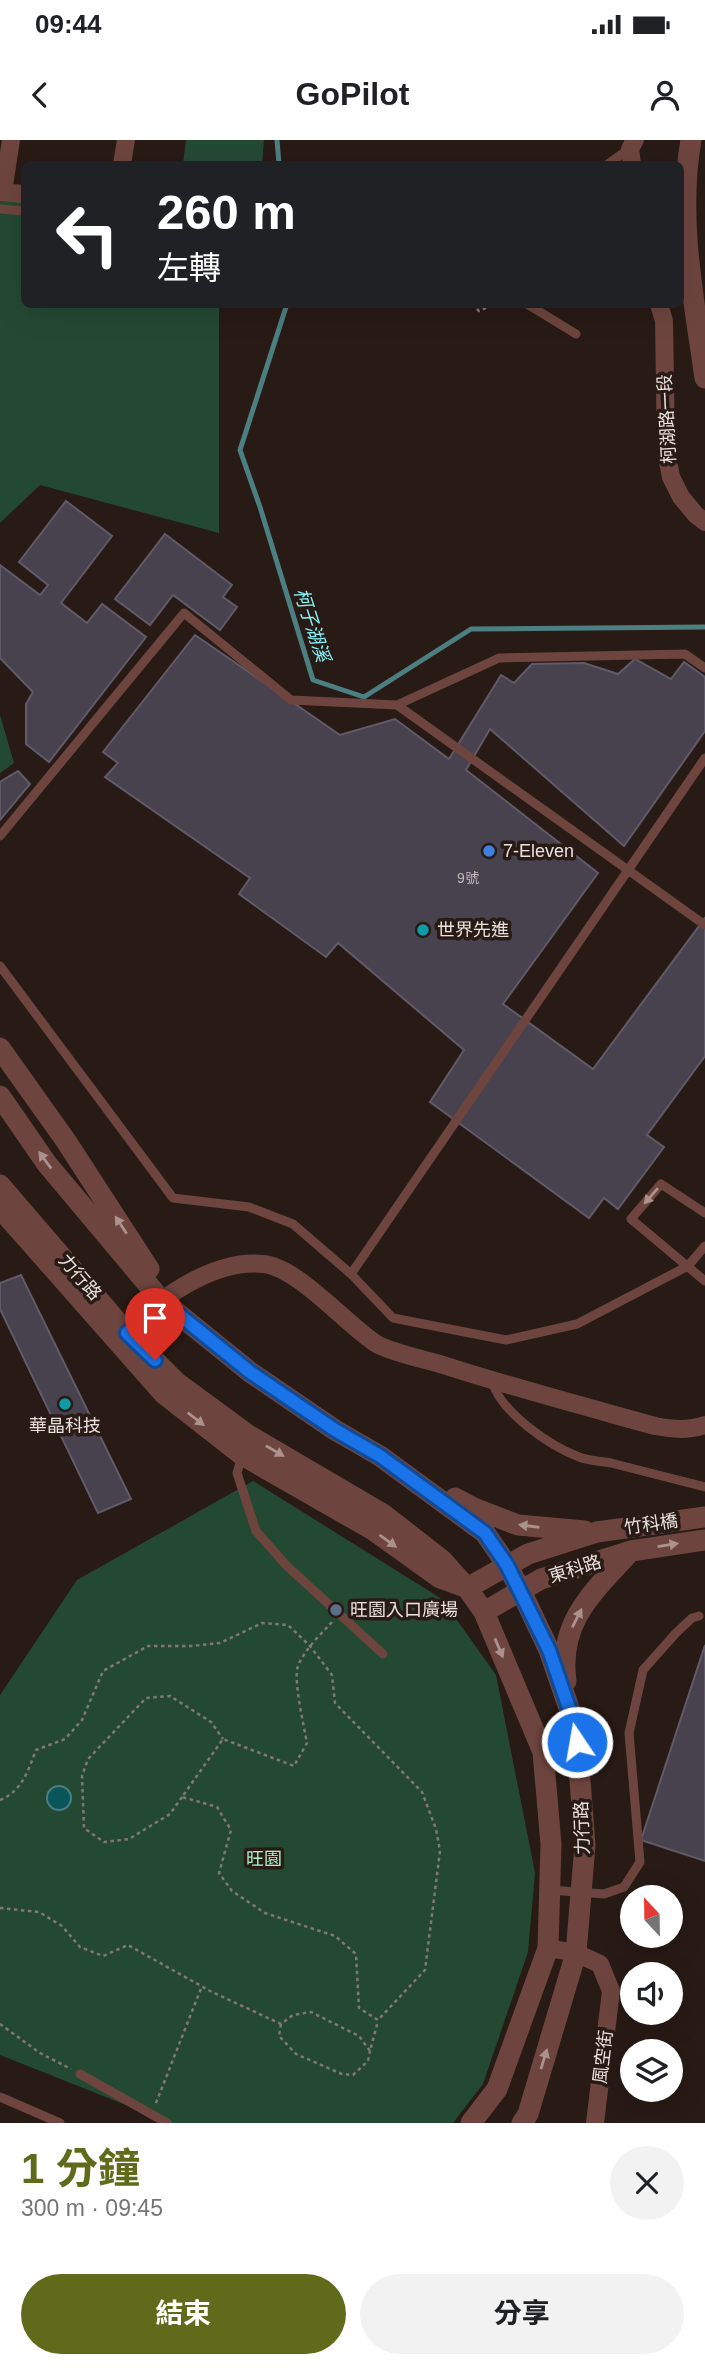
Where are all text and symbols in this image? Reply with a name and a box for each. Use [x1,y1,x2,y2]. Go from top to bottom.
text: 09:44 [35,9,102,39]
icon: back [21,76,59,114]
text: GoPilot [296,76,409,112]
icon: person [646,76,684,114]
text: 260 m [157,185,296,239]
icon: left [42,189,133,280]
text: 左轉 [157,250,221,286]
street label: 柯湖路一段 [655,374,679,464]
water label: 柯子湖溪 [290,586,335,667]
place label: 7-Eleven [503,841,574,861]
marker: 7-Eleven [481,843,497,859]
house number: 9號 [457,870,479,886]
place label: 世界先進 [437,920,509,940]
marker: 世界先進 [415,922,431,938]
one-way arrow [38,1151,52,1169]
one-way arrow [644,1187,659,1204]
one-way arrow [115,1216,128,1235]
street label: 力行路 [55,1250,105,1304]
pin [125,1288,185,1360]
icon: arrive [136,1299,174,1337]
marker: 華晶科技 [57,1396,73,1412]
one-way arrow [187,1412,205,1427]
place label: 華晶科技 [29,1416,101,1436]
one-way arrow [266,1445,285,1457]
street label: 竹科橋 [623,1510,679,1538]
one-way arrow [517,1520,539,1531]
one-way arrow [379,1533,397,1547]
one-way arrow [657,1539,679,1550]
street label: 東科路 [546,1552,604,1586]
place label: 旺園入口廣場 [350,1600,458,1620]
marker: 旺園入口廣場 [328,1602,344,1618]
one-way arrow [571,1608,582,1628]
one-way arrow [494,1637,505,1658]
position arrow [540,1705,614,1779]
street label: 力行路 [571,1801,593,1855]
park label: 旺園 [246,1849,282,1869]
north arrow [620,1885,682,1948]
map controls [620,1885,683,2102]
button: sound [620,1962,683,2025]
street label: 風空街 [590,2029,616,2085]
button: layers [620,2039,683,2102]
one-way arrow [540,2048,550,2069]
text: 1 分鐘 [21,2145,140,2192]
button: close [610,2146,684,2220]
text: 300 m · 09:45 [21,2195,163,2221]
button: 結束 [21,2274,346,2354]
button: 分享 [360,2274,684,2354]

